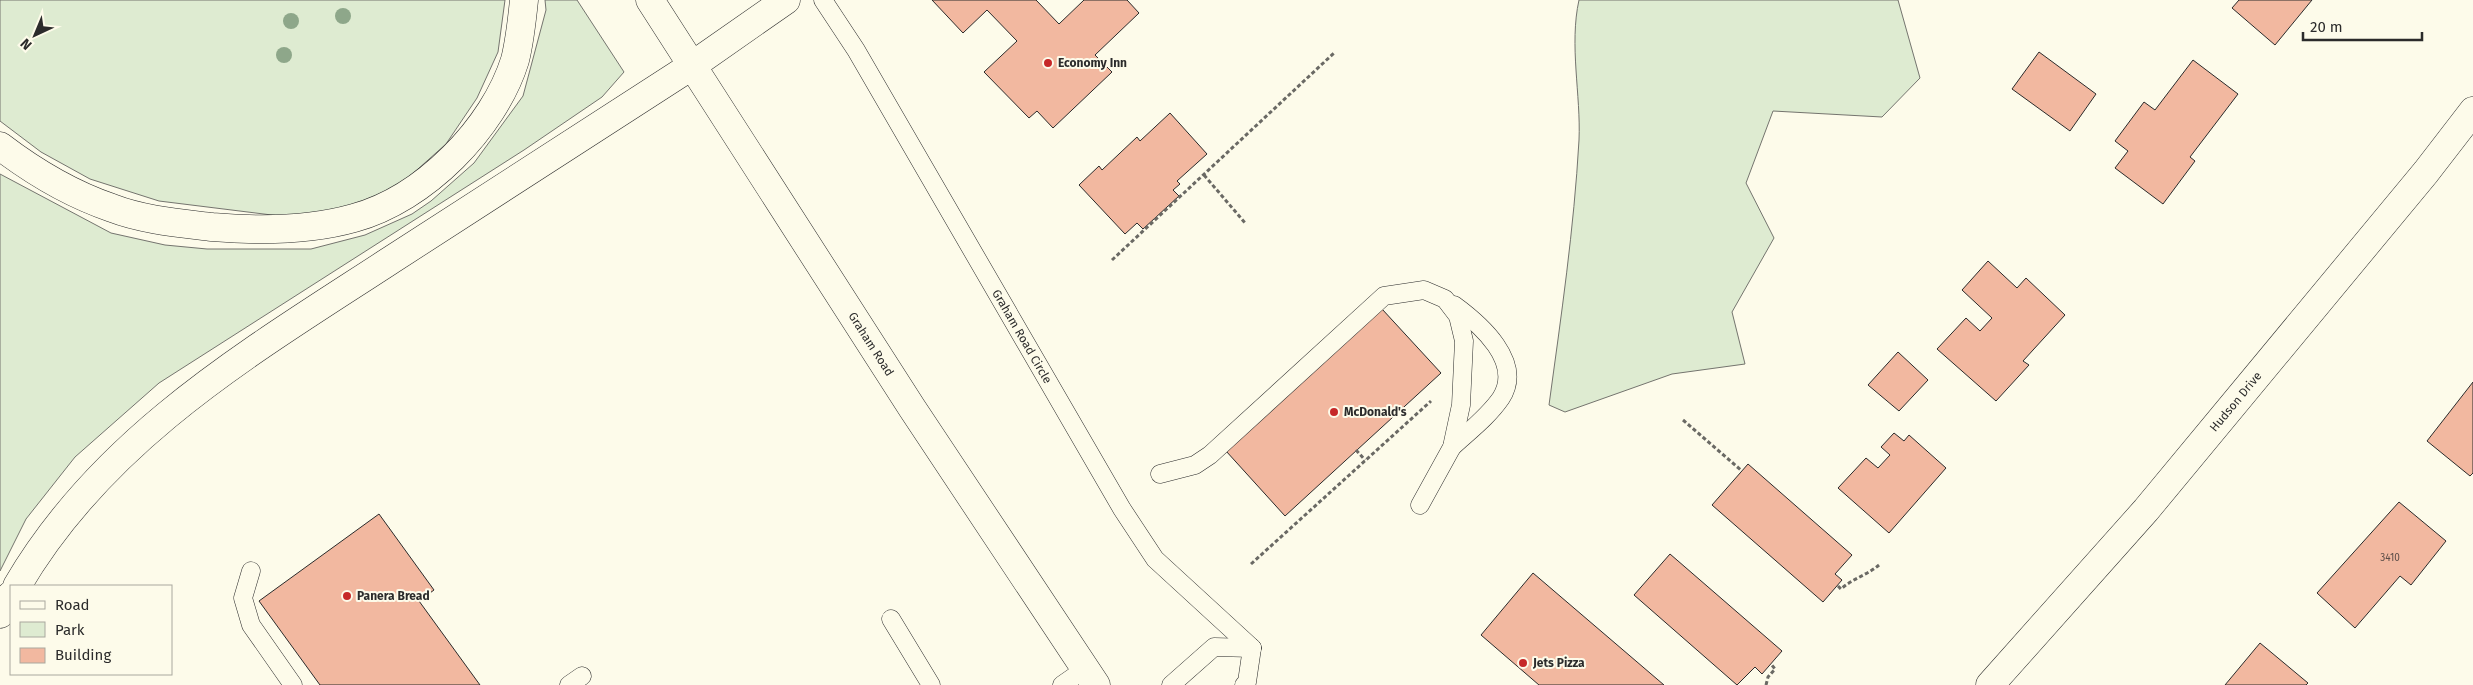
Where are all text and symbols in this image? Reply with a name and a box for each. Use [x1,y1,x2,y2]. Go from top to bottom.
north arrow [10,10,60,60]
scale bar [2303,10,2422,42]
text: 20 m [2310,18,2343,36]
text: N [17,35,36,53]
place label: Economy Inn [1058,56,1127,70]
marker: Economy Inn [1042,57,1054,69]
street label: Graham Road Circle [989,287,1055,386]
street label: Graham Road [845,310,897,379]
street label: Hudson Drive [2207,369,2264,434]
place label: McDonald's [1344,405,1407,419]
marker: McDonald's [1328,406,1340,418]
house number: 3410 [2380,552,2400,564]
legend [10,585,172,675]
place label: Panera Bread [357,589,430,603]
marker: Panera Bread [341,590,353,602]
text: Road [55,596,90,614]
text: Park [55,621,85,639]
text: Building [55,646,111,664]
place label: Jets Pizza [1532,656,1585,670]
marker: Jets Pizza [1517,657,1529,669]

